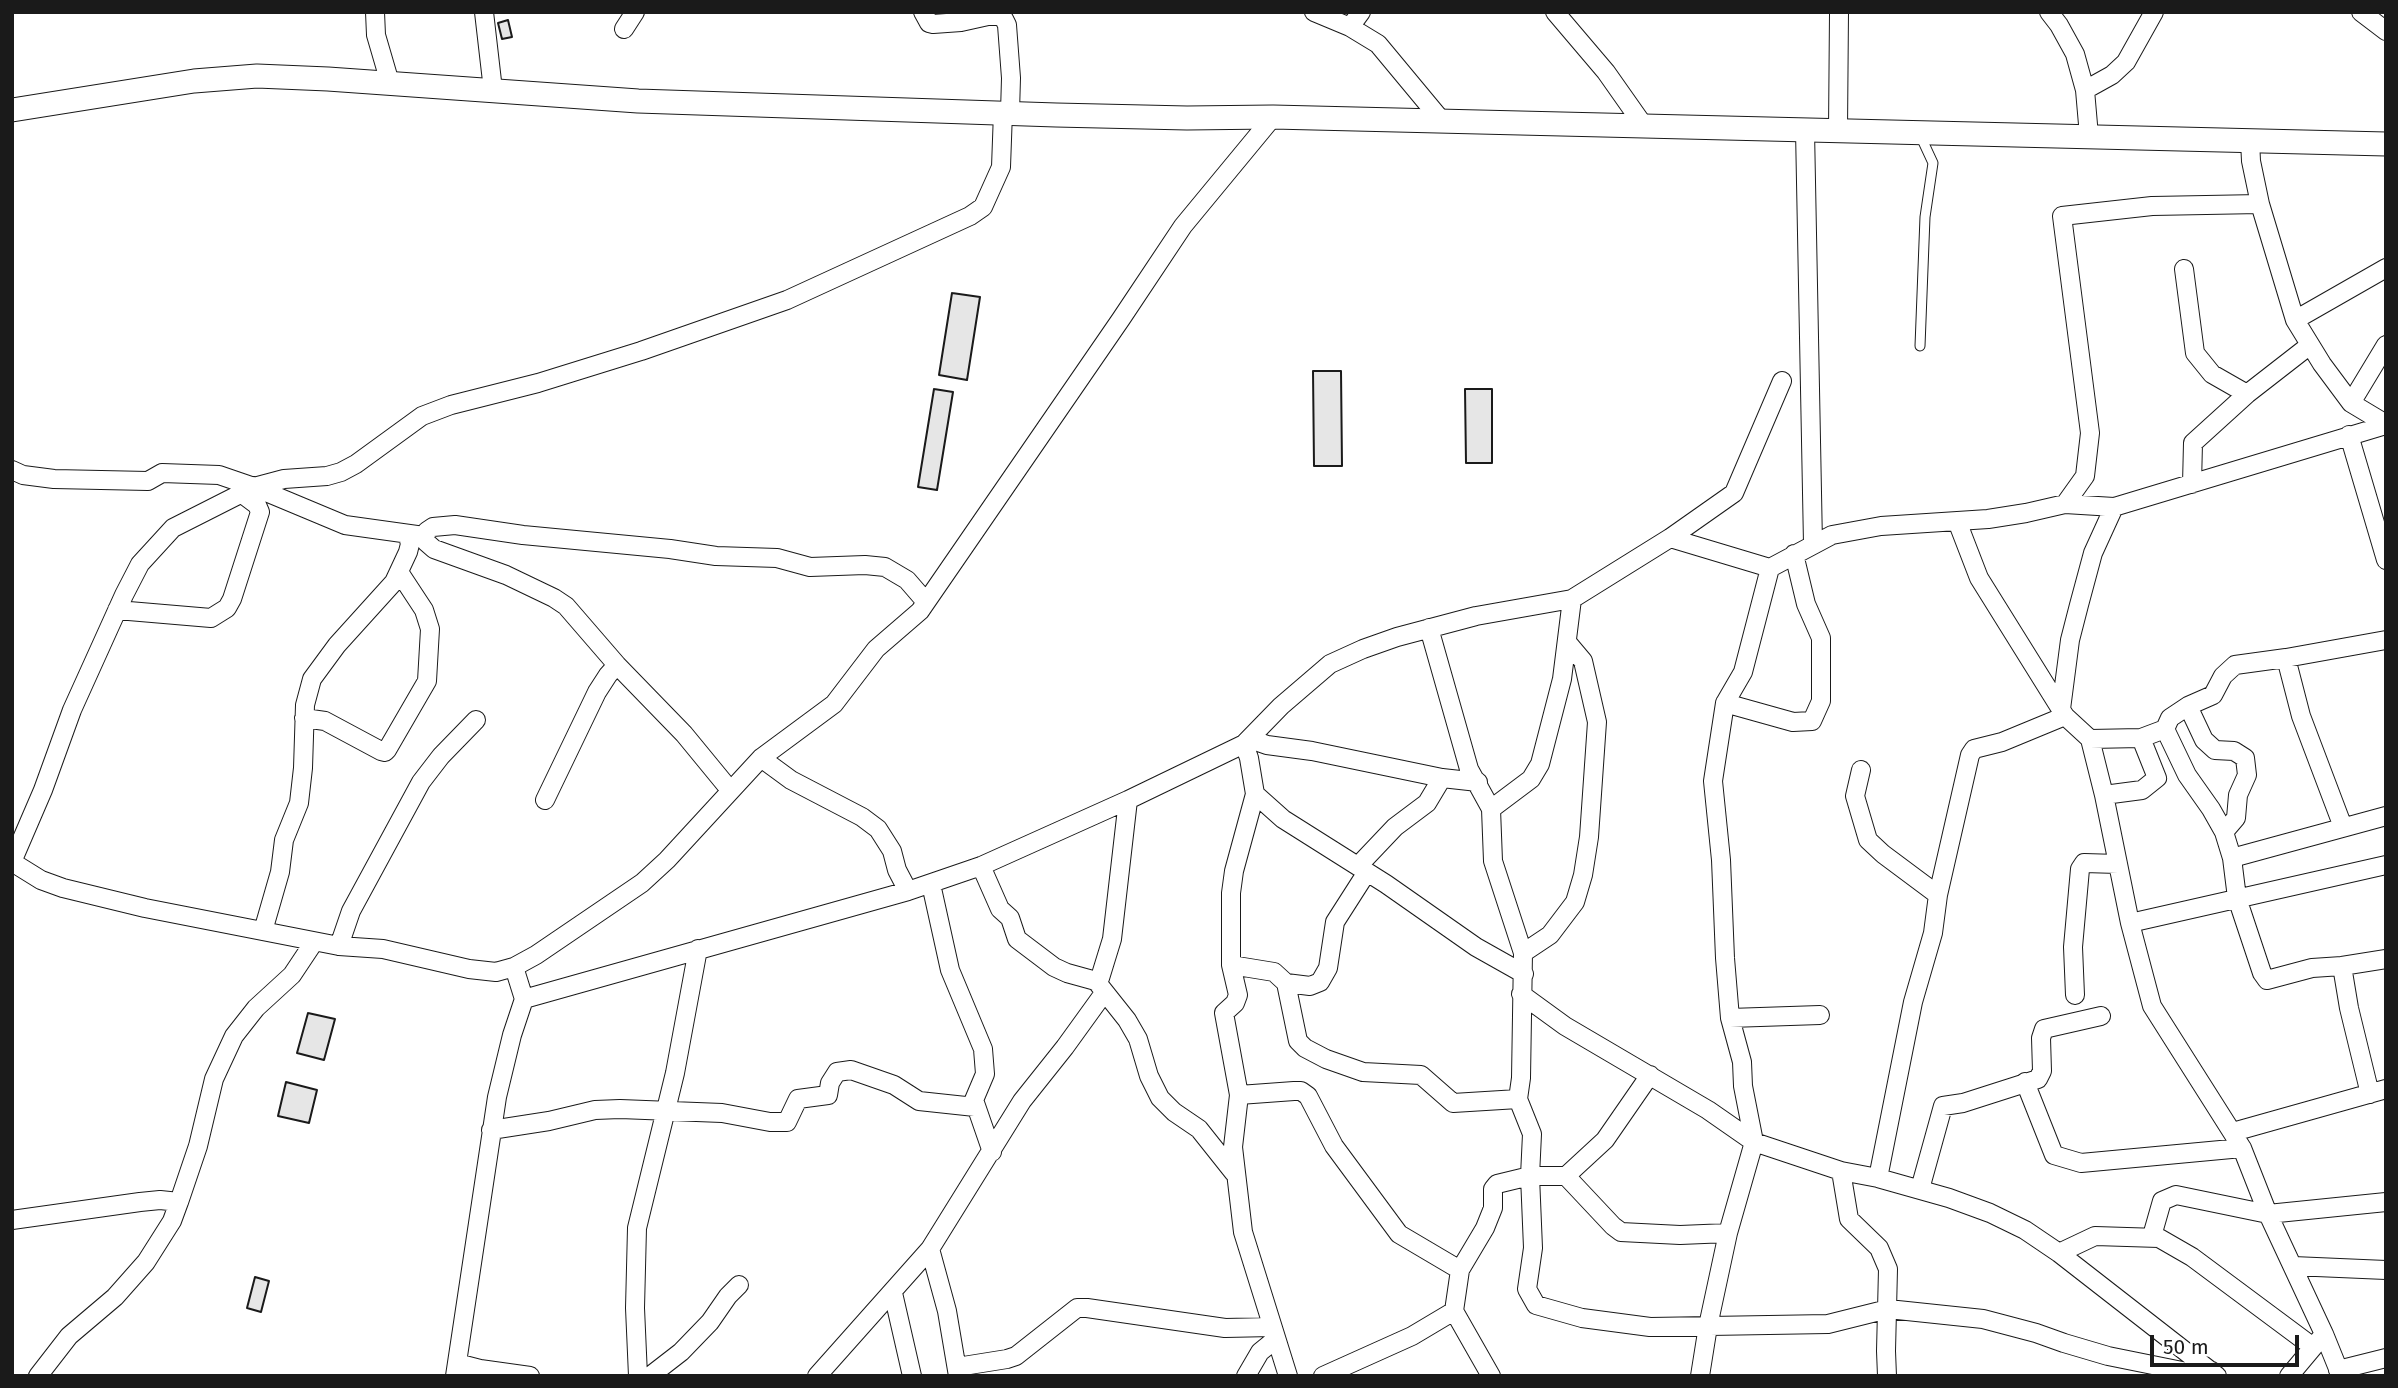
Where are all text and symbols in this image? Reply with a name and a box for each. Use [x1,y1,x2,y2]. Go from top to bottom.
scale bar [2153,1322,2302,1366]
text: 50 m [2163,1334,2209,1360]

